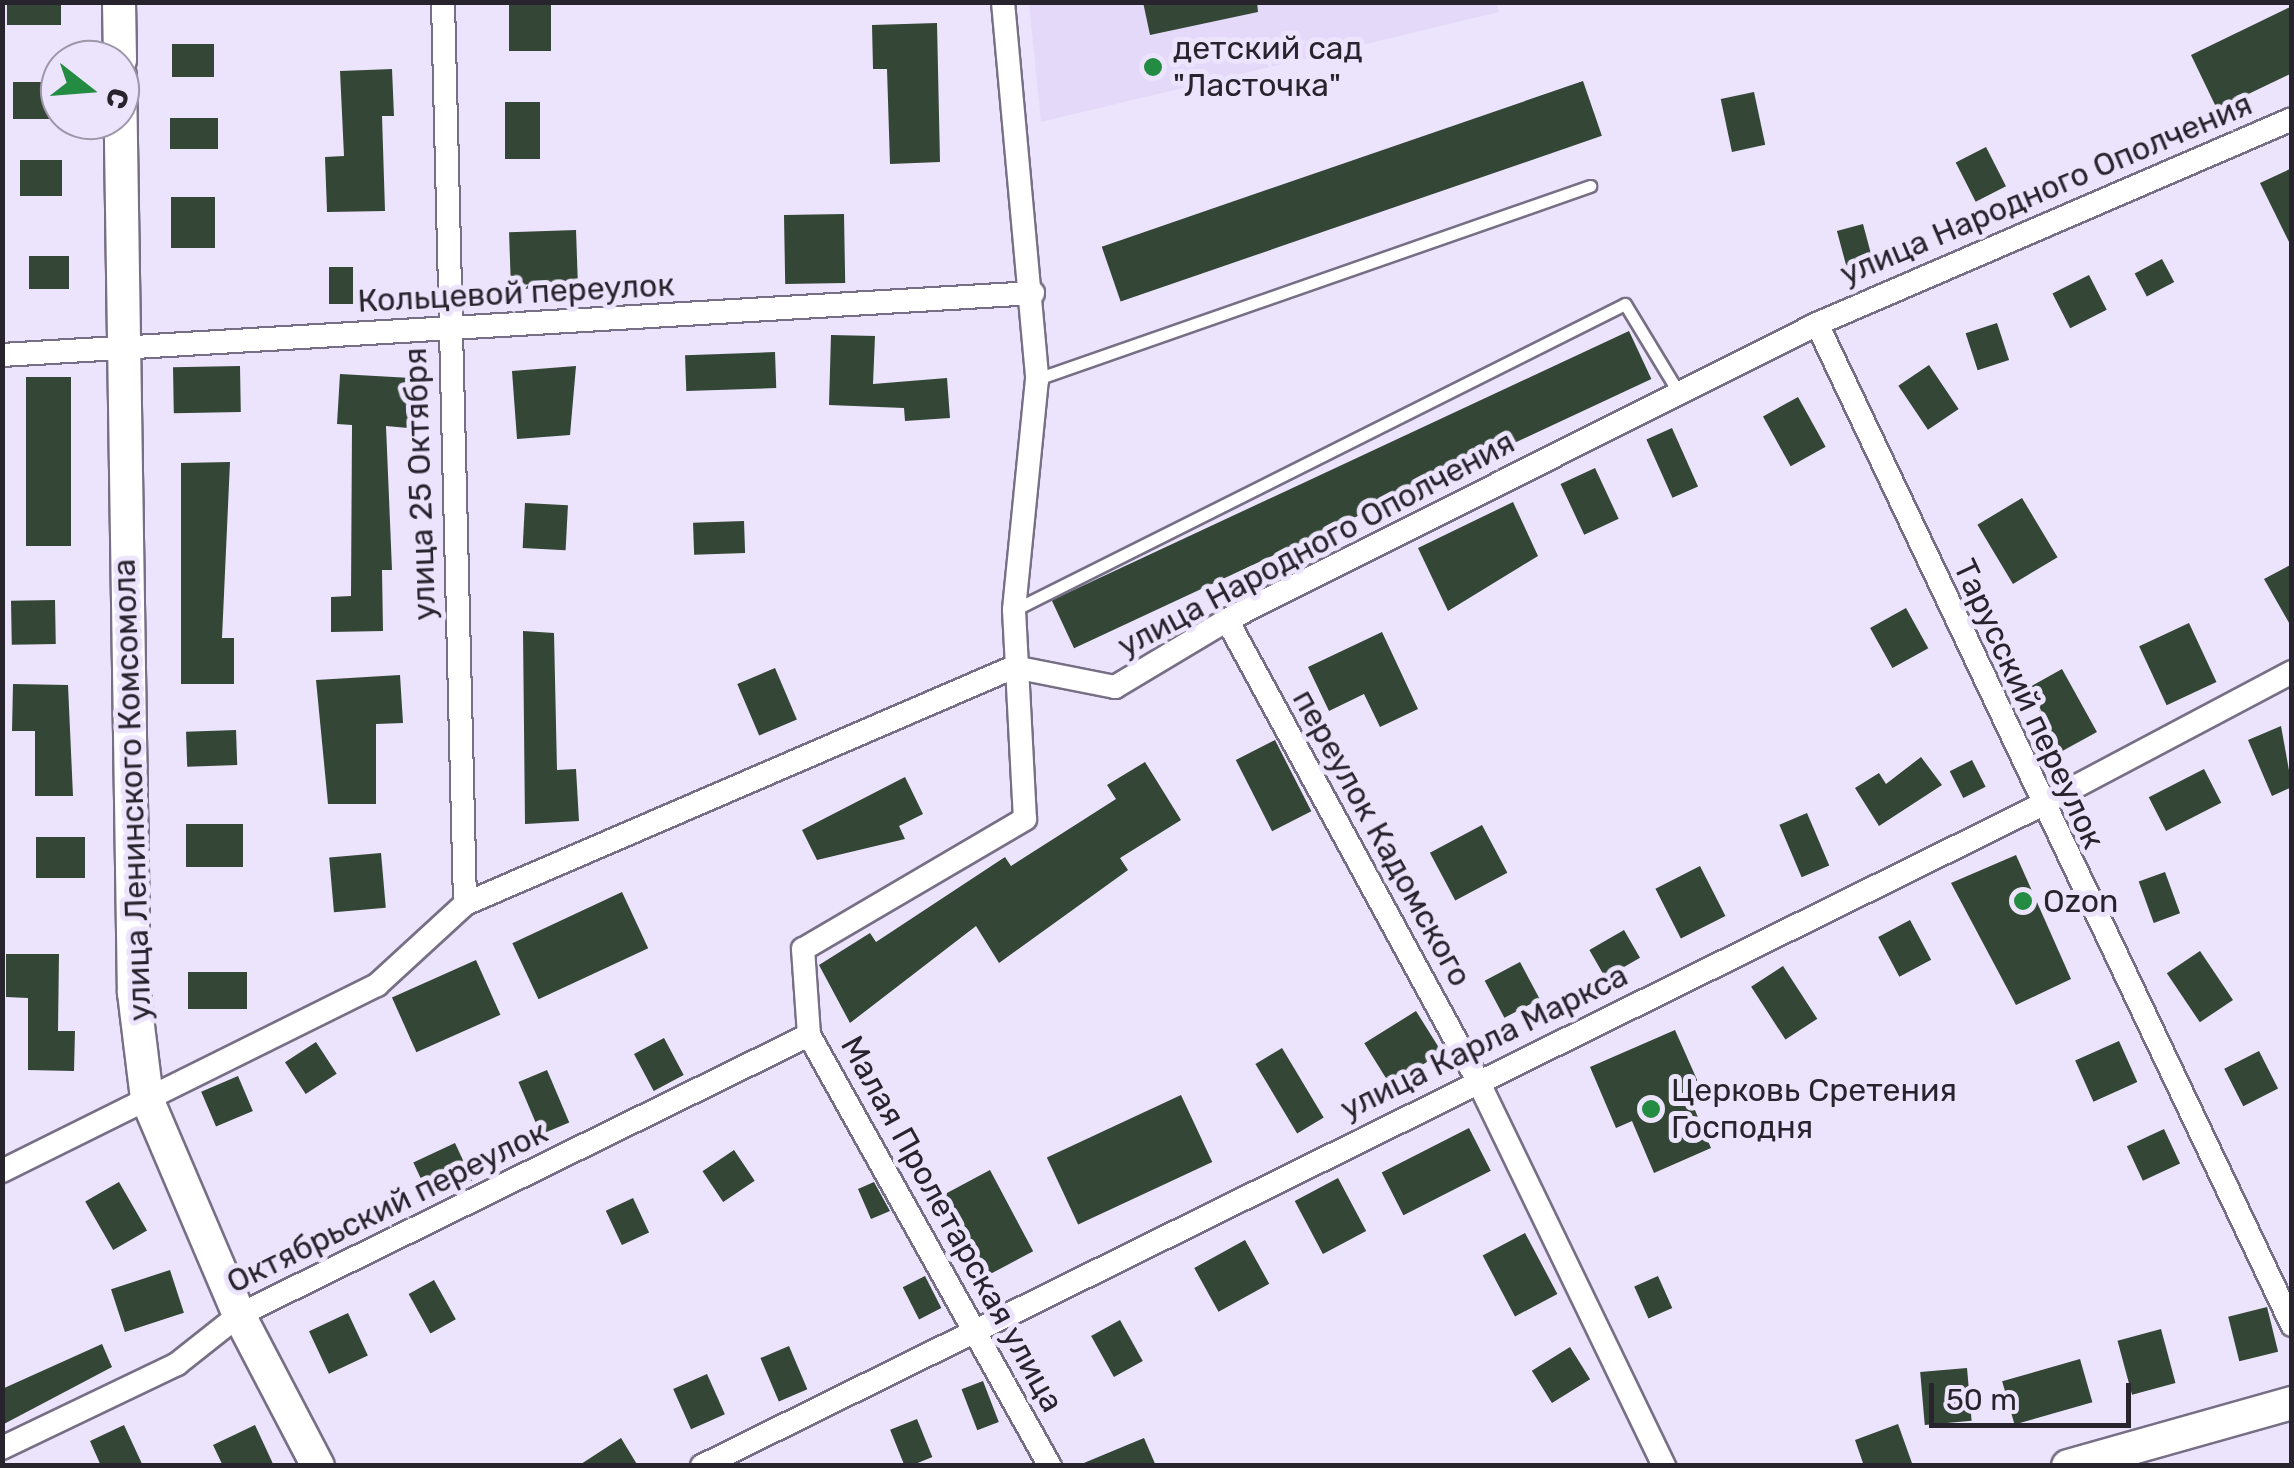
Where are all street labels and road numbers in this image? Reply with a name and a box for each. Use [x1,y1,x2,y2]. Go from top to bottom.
street label: улица Народного Ополчения [1834,85,2258,293]
street label: Кольцевой переулок [357,266,675,320]
street label: улица 25 Октября [396,347,444,621]
street label: улица Народного Ополчения [1111,423,1521,665]
street label: Тарусский переулок [1945,553,2113,855]
street label: улица Ленинского Комсомола [105,558,159,1022]
street label: переулок Кадомского [1284,683,1480,993]
street label: улица Карла Маркса [1334,956,1634,1128]
street label: Малая Пролетарская улица [832,1029,1072,1419]
street label: Октябрьский переулок [220,1113,554,1301]

